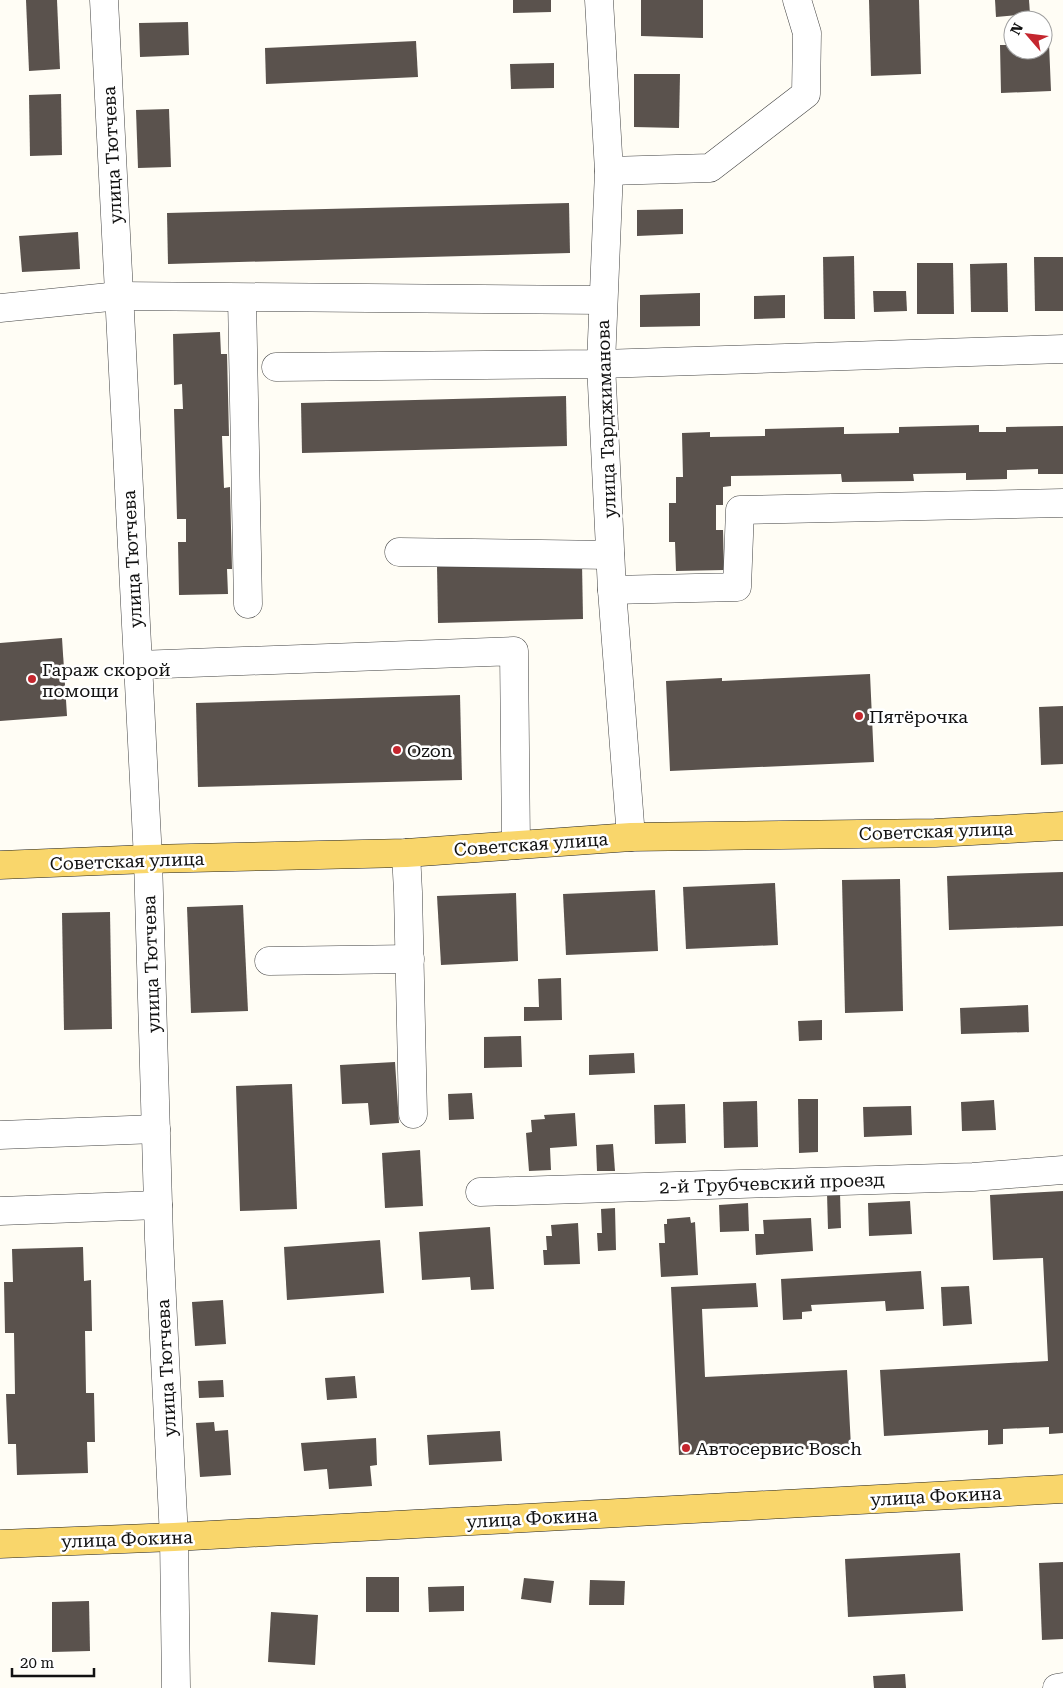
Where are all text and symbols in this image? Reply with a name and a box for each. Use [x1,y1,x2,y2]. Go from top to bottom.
north arrow [1003,10,1053,60]
text: N [1007,20,1026,37]
street label: улица Тютчева [98,85,126,224]
street label: улица Тарджиманова [592,319,620,519]
street label: улица Тютчева [118,489,146,628]
place label: Гараж скорой помощи [42,659,170,701]
marker: Гараж скорой помощи [26,673,38,685]
place label: Пятёрочка [869,706,968,727]
marker: Пятёрочка [853,710,865,722]
place label: Ozon [407,740,453,761]
marker: Ozon [391,744,403,756]
street label: Советская улица [858,818,1014,844]
street label: Советская улица [453,828,609,860]
street label: Советская улица [49,848,205,874]
street label: улица Тютчева [138,895,164,1033]
street label: 2-й Трубчевский проезд [659,1169,885,1197]
street label: улица Тютчева [152,1298,180,1437]
place label: Автосервис Bosch [696,1438,862,1459]
marker: Автосервис Bosch [680,1442,692,1454]
street label: улица Фокина [870,1482,1002,1510]
street label: улица Фокина [466,1504,598,1532]
street label: улица Фокина [61,1526,193,1552]
scale bar [12,1646,95,1678]
text: 20 m [20,1654,55,1672]

